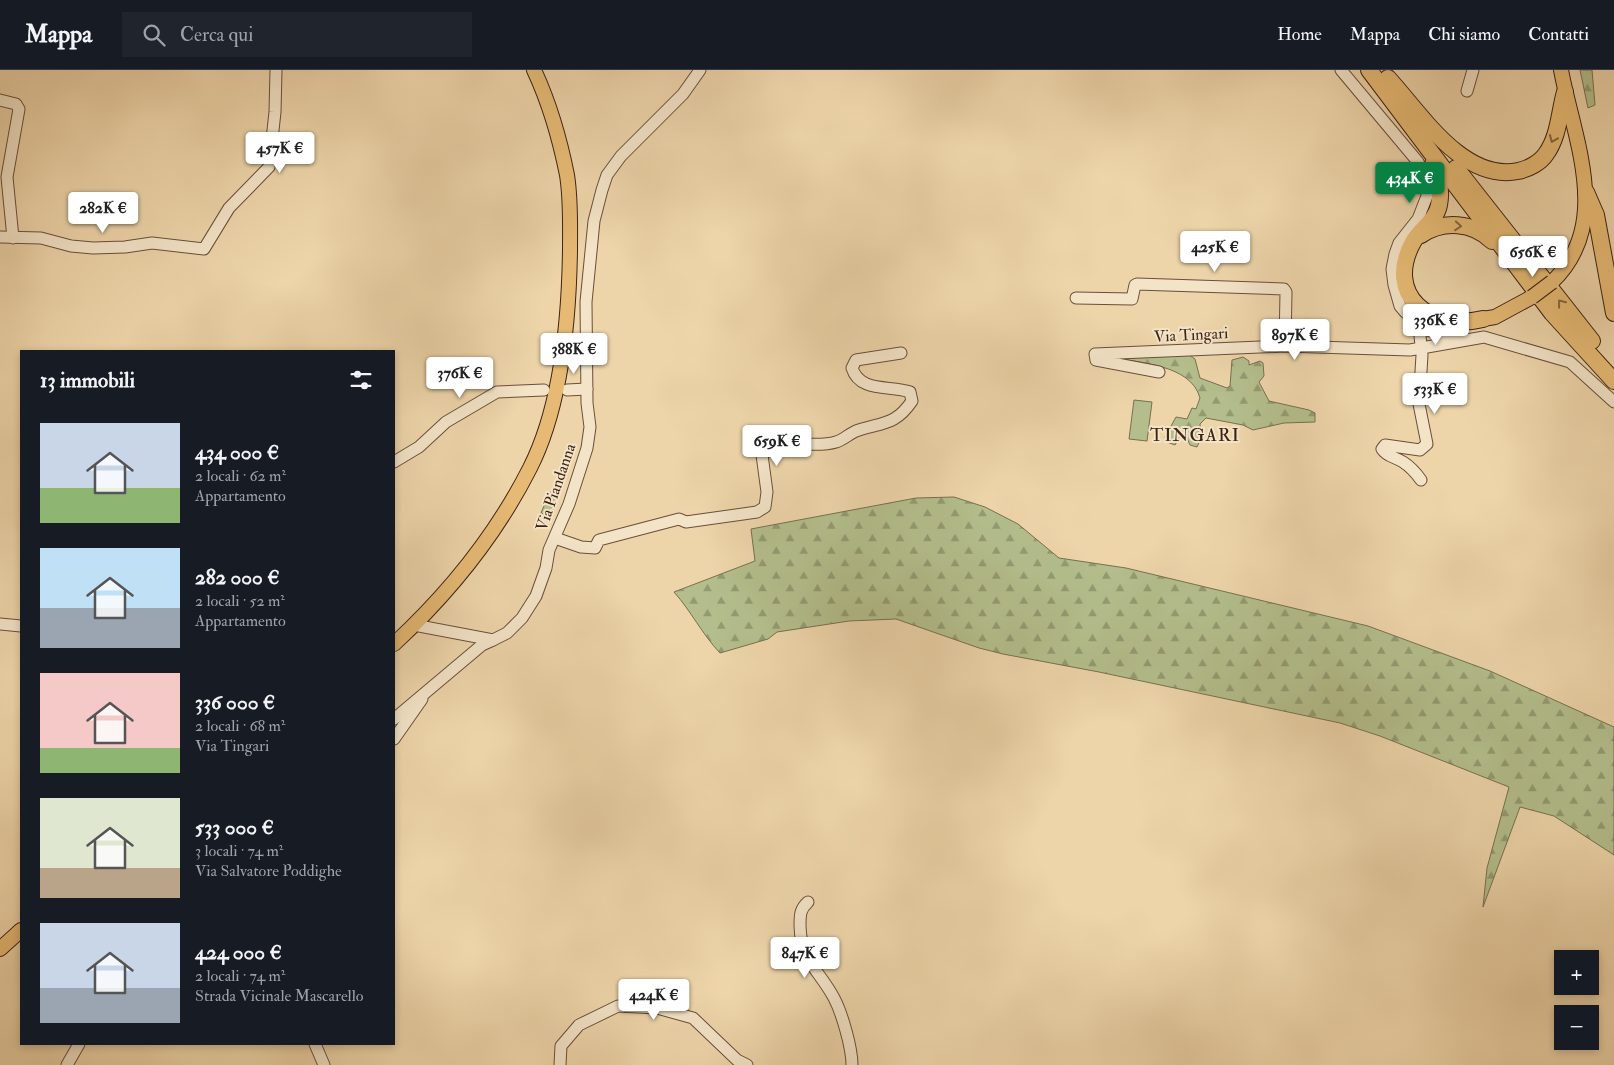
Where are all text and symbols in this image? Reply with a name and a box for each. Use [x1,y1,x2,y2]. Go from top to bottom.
search box [122,12,472,57]
text: Mappa [25,19,92,50]
icon: search [140,21,168,49]
text: Cerca qui [180,23,253,47]
text: Home [1277,23,1322,46]
text: Mappa [1350,23,1400,46]
text: Chi siamo [1428,23,1500,46]
text: Contatti [1528,23,1589,46]
pin: 457K € [239,132,321,174]
one-way arrow [1549,134,1560,143]
text: 457K € [257,138,303,158]
pin: 434K € [1369,162,1451,204]
text: 434K € [1386,168,1434,188]
pin: 282K € [62,191,144,234]
text: 282K € [79,198,127,218]
one-way arrow [1454,220,1462,231]
pin: 425K € [1174,230,1256,273]
pin: 656K € [1492,236,1574,278]
text: 425K € [1191,237,1239,257]
text: 656K € [1509,242,1557,262]
one-way arrow [1558,300,1566,309]
pin: 336K € [1395,304,1477,346]
text: 336K € [1414,310,1458,330]
pin: 897K € [1254,318,1336,361]
street label: Via Tingari [1153,323,1229,347]
text: 897K € [1272,325,1318,345]
pin: 388K € [533,332,615,375]
text: 388K € [551,339,597,359]
pin: 376K € [419,356,501,399]
text: 376K € [437,363,483,383]
icon: filters [347,366,375,394]
text: 13 immobili [40,367,135,394]
pin: 533K € [1394,372,1476,415]
text: 533K € [1413,379,1457,399]
pin: 659K € [736,424,818,467]
district label: TINGARI [1150,424,1240,447]
text: 659K € [753,431,801,451]
text: 434 000 € [195,439,279,466]
street label: Via Piandanna [532,441,580,534]
icon: home [80,443,140,503]
text: 2 locali · 62 m² [195,466,286,486]
text: Appartamento [195,486,286,506]
text: 282 000 € [195,564,280,591]
icon: home [80,568,140,628]
text: 2 locali · 52 m² [195,591,285,611]
text: Appartamento [195,611,286,631]
text: 336 000 € [195,689,275,716]
icon: home [80,693,140,753]
text: 2 locali · 68 m² [195,716,285,736]
text: Via Tingari [195,736,269,756]
text: 533 000 € [195,814,274,841]
icon: home [80,818,140,878]
text: 3 locali · 74 m² [195,841,283,861]
text: Via Salvatore Poddighe [195,861,342,881]
pin: 847K € [764,936,846,979]
text: 424 000 € [195,939,282,966]
icon: home [80,943,140,1003]
text: 847K € [781,943,829,963]
map controls [1554,950,1599,1050]
button: + [1554,950,1599,995]
text: 2 locali · 74 m² [195,966,285,986]
pin: 424K € [613,978,695,1021]
text: 424K € [629,985,679,1005]
text: Strada Vicinale Mascarello [195,986,363,1006]
button: − [1554,1005,1599,1050]

